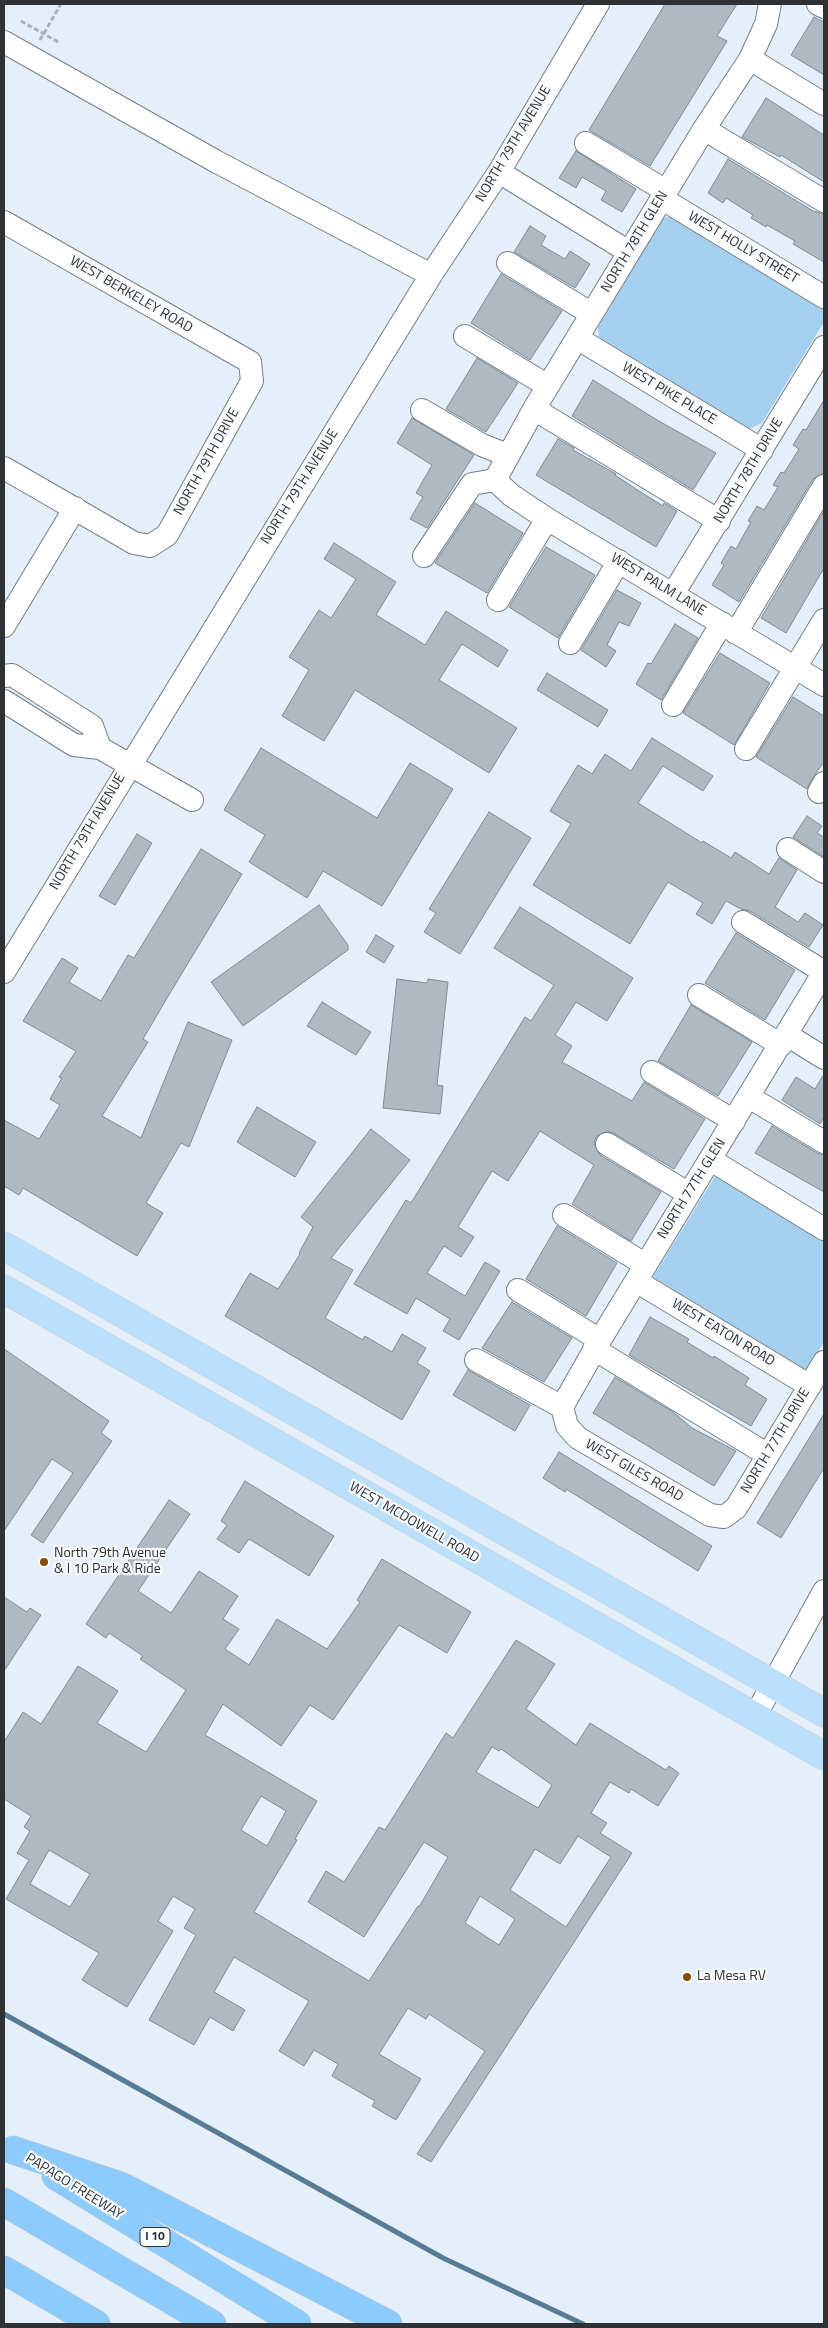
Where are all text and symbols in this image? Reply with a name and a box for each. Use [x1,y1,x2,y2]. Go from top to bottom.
street label: NORTH 79TH AVENUE [473,83,555,205]
street label: NORTH 78TH GLEN [598,188,672,296]
street label: WEST HOLLY STREET [685,208,801,288]
street label: WEST BERKELEY ROAD [67,253,195,337]
street label: WEST PIKE PLACE [619,359,719,429]
street label: NORTH 79TH DRIVE [171,406,243,518]
street label: NORTH 78TH DRIVE [711,415,787,527]
street label: NORTH 79TH AVENUE [258,426,342,548]
street label: WEST PALM LANE [607,550,709,620]
street label: NORTH 79TH AVENUE [47,771,129,893]
street label: NORTH 77TH GLEN [654,1136,730,1242]
street label: WEST EATON ROAD [668,1296,778,1370]
street label: NORTH 77TH DRIVE [738,1385,814,1497]
street label: WEST GILES ROAD [582,1436,686,1506]
street label: WEST MCDOWELL ROAD [346,1479,482,1567]
place label: North 79th Avenue & I 10 Park & Ride [54,1546,166,1578]
marker: North 79th Avenue & I 10 Park & Ride [38,1556,50,1568]
place label: La Mesa RV [697,1969,766,1985]
marker: La Mesa RV [681,1971,693,1983]
street label: PAPAGO FREEWAY [22,2150,126,2224]
road number: I 10 [140,2228,170,2246]

